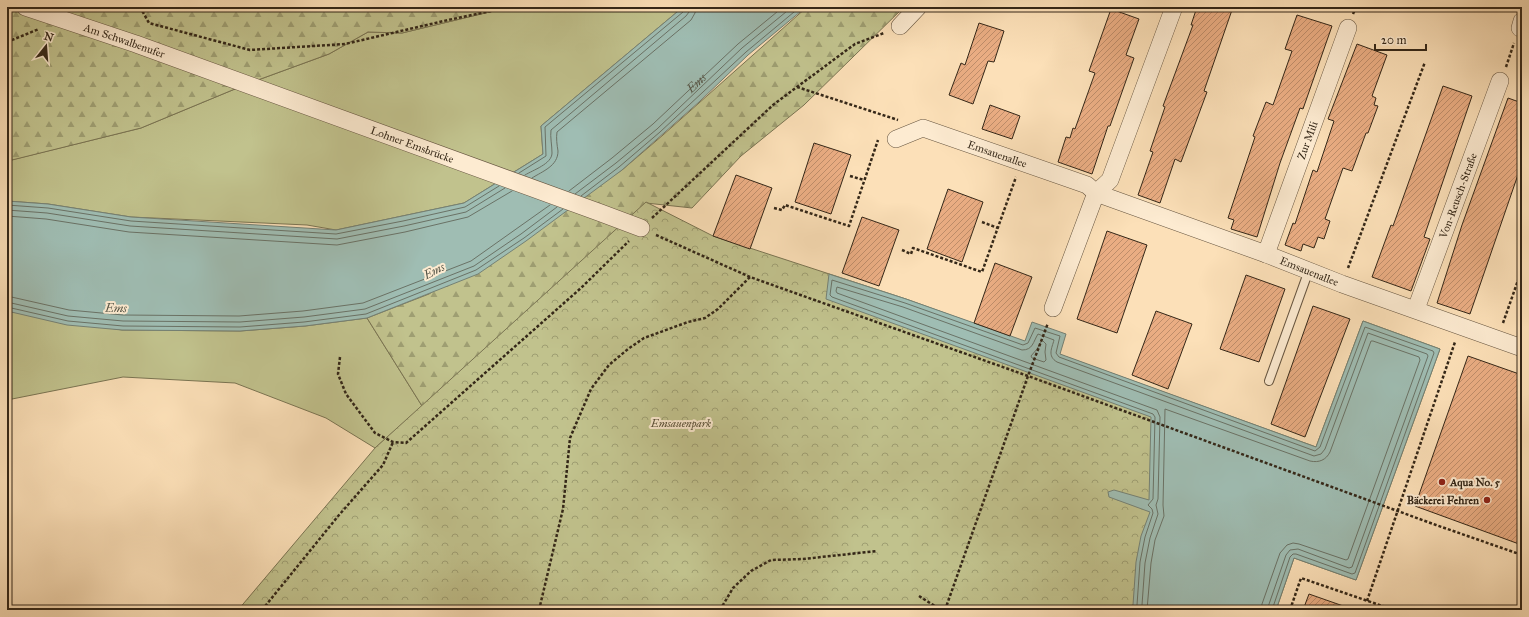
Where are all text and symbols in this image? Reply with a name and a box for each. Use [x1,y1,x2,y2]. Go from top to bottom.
street label: Am Schwalbenufer [81,21,167,61]
north arrow [26,26,66,66]
scale bar [1375,26,1426,52]
text: N [42,29,56,45]
text: 20 m [1381,33,1407,47]
water label: Ems [683,70,709,96]
street label: Zur Mili [1295,120,1321,161]
street label: Lohner Emsbrücke [369,124,456,166]
street label: Emsauenallee [966,138,1029,171]
street label: Von-Reusch-Straße [1436,151,1480,241]
street label: Emsauenallee [1278,254,1341,289]
water label: Ems [420,260,447,283]
water label: Ems [104,301,128,315]
park label: Emsauenpark [650,417,711,431]
place label: Aqua No. 5 [1449,476,1501,490]
marker: Aqua No. 5 [1437,477,1447,487]
place label: Bäckerei Fehren [1407,494,1479,507]
marker: Bäckerei Fehren [1482,495,1492,505]

